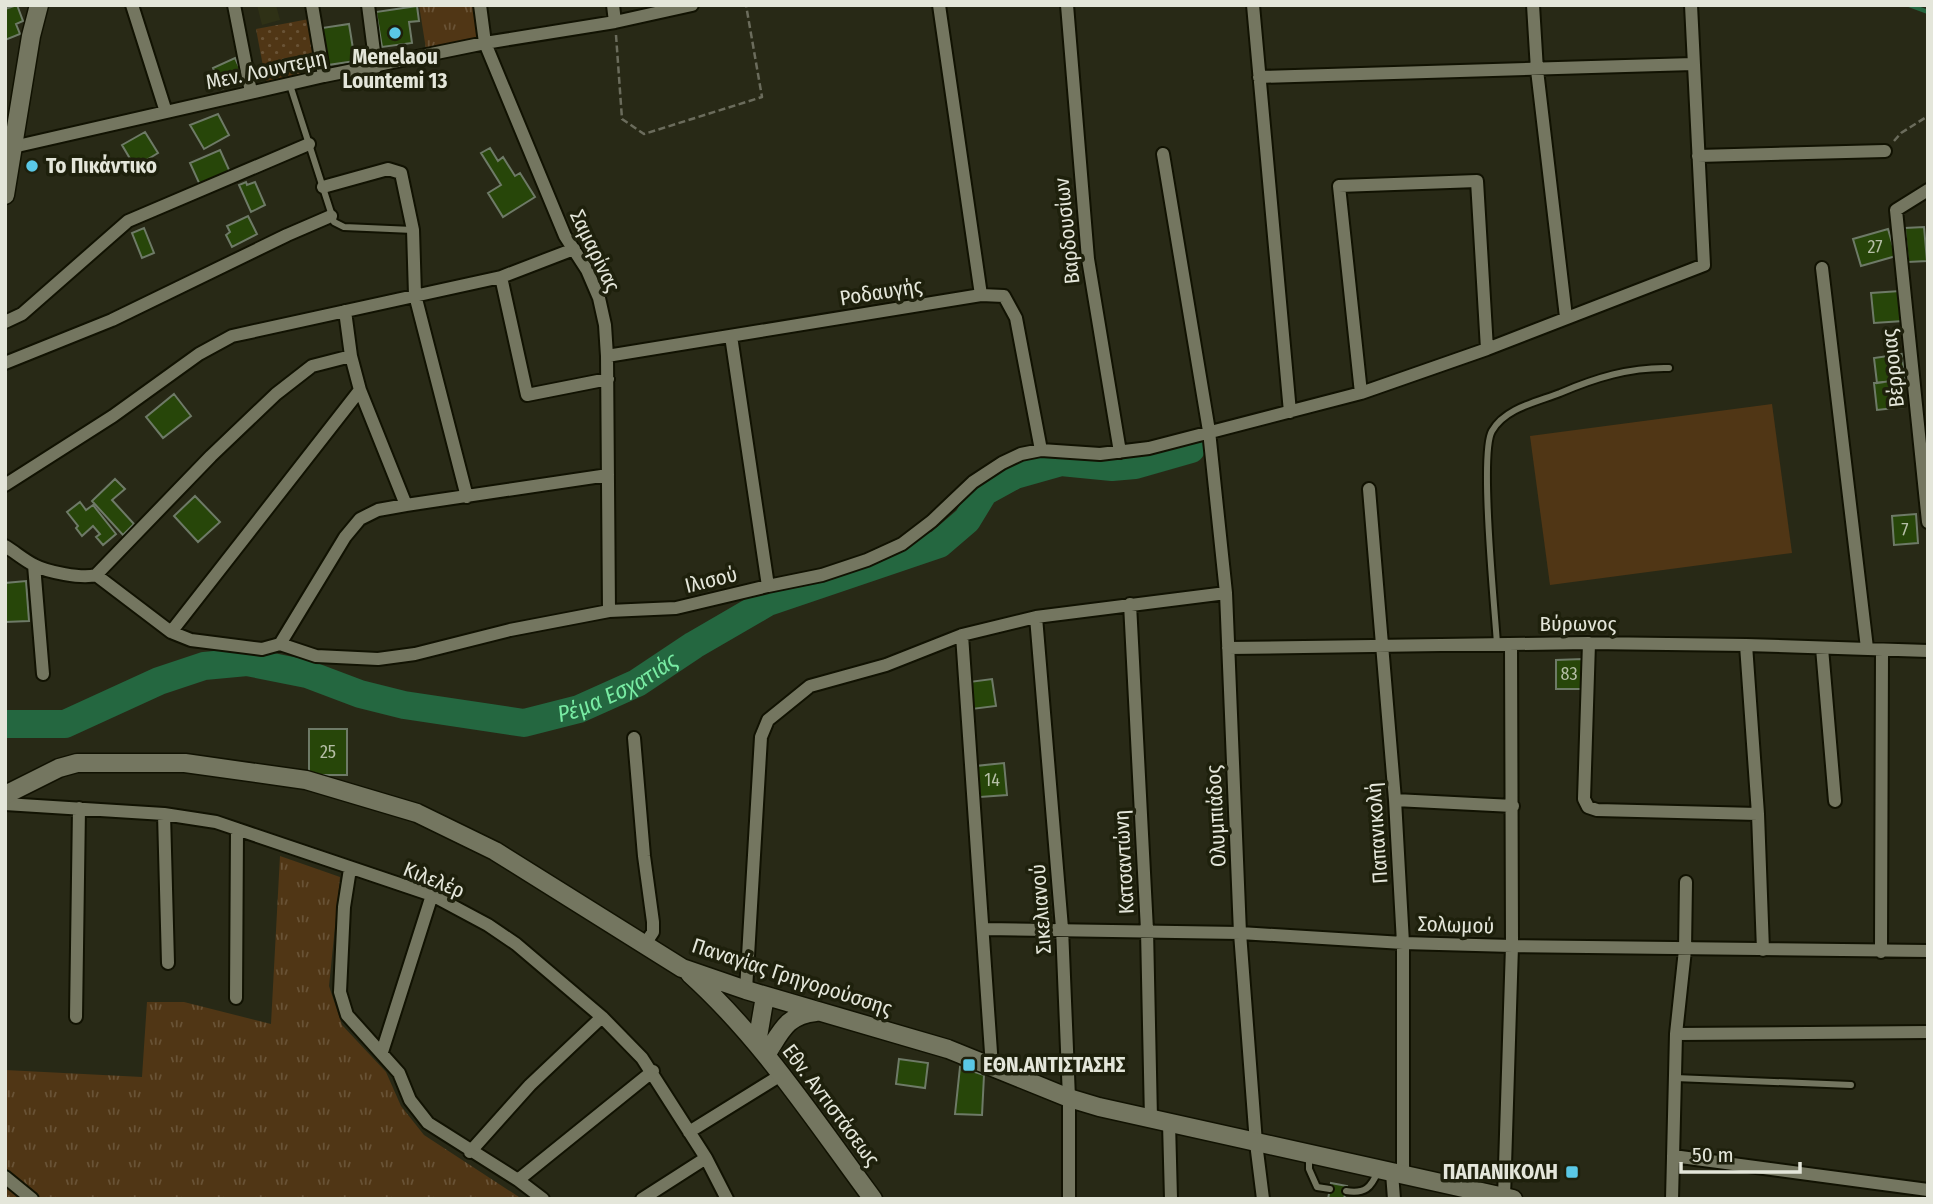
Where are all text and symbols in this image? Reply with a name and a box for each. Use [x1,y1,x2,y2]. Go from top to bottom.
marker: Menelaou Lountemi 13 [387,25,403,41]
place label: Menelaou Lountemi 13 [343,44,447,94]
street label: Μεν. Λουντεμη [203,45,329,95]
place label: Το Πικάντικο [46,153,157,179]
marker: Το Πικάντικο [24,158,40,174]
street label: Βαρδουσίων [1048,177,1086,285]
street label: Σαμαρίνας [564,206,626,296]
house number: 27 [1867,236,1883,258]
street label: Ροδαυγής [838,273,924,311]
street label: Βέρροιας [1876,327,1910,408]
house number: 7 [1901,519,1909,541]
street label: Ιλισού [682,561,740,599]
street label: Βύρωνος [1540,611,1617,637]
water label: Ρέμα Εσχατιάς [554,645,684,728]
house number: 83 [1560,663,1578,685]
house number: 25 [320,741,336,763]
street label: Ολυμπιάδος [1200,764,1232,868]
house number: 14 [984,769,1000,791]
street label: Παπανικολή [1360,781,1394,885]
street label: Κατσαντώνη [1108,809,1140,915]
street label: Κιλελέρ [400,856,468,904]
street label: Σικελιανού [1025,863,1057,955]
street label: Σολωμού [1417,911,1495,939]
street label: Παναγίας Γρηγορούσσης [689,932,895,1022]
street label: Εθν. Αντιστάσεως [777,1039,885,1171]
place label: ΕΘΝ.ΑΝΤΙΣΤΑΣΗΣ [983,1052,1126,1078]
marker: ΕΘΝ.ΑΝΤΙΣΤΑΣΗΣ [961,1057,977,1073]
scale bar [1681,1130,1800,1174]
text: 50 m [1692,1142,1734,1168]
place label: ΠΑΠΑΝΙΚΟΛΗ [1443,1159,1558,1185]
marker: ΠΑΠΑΝΙΚΟΛΗ [1564,1164,1580,1180]

